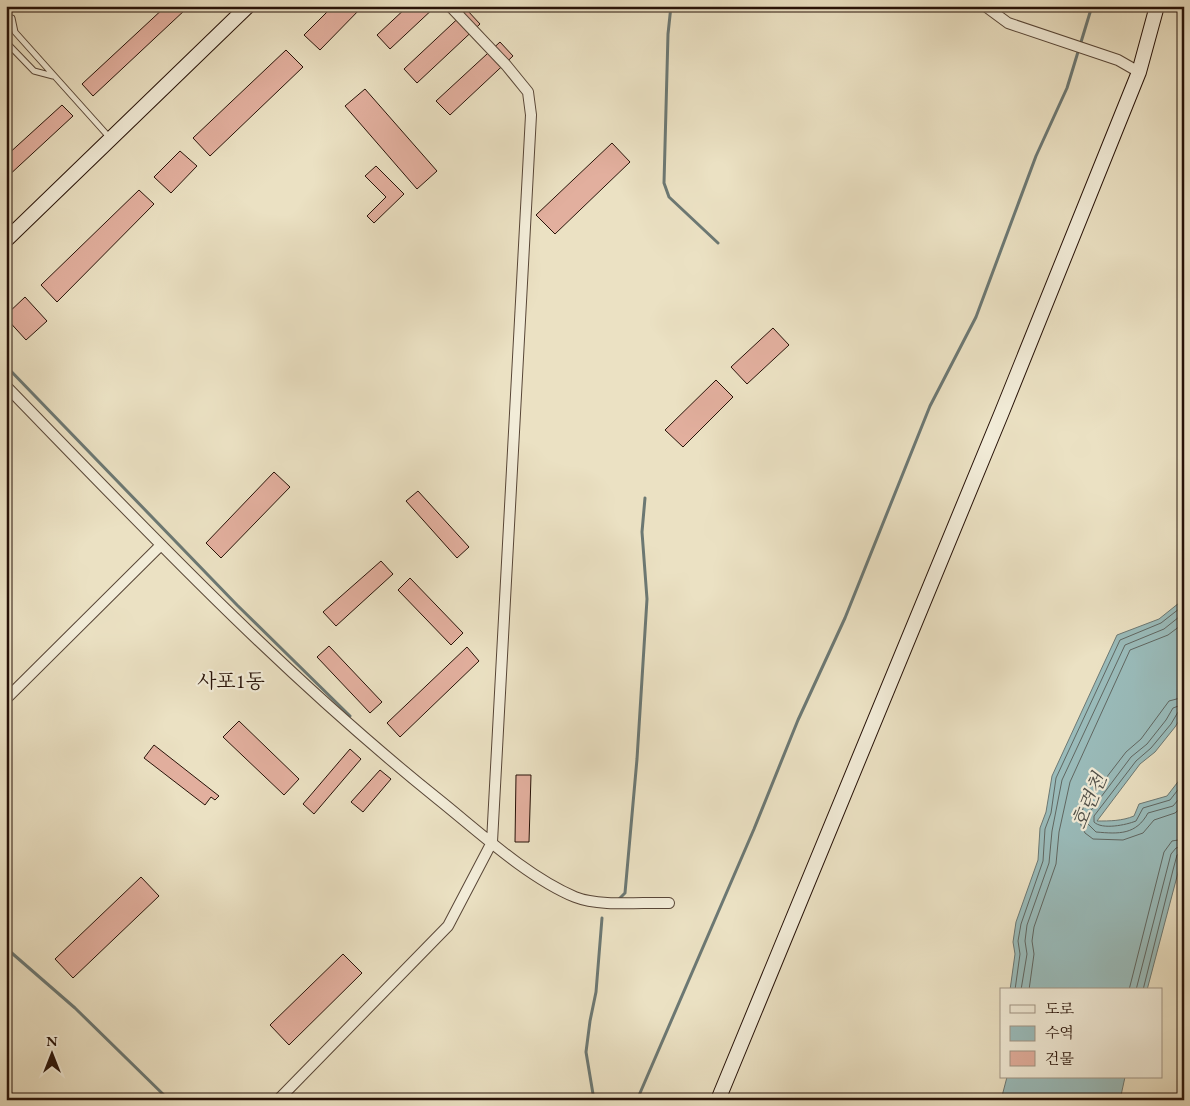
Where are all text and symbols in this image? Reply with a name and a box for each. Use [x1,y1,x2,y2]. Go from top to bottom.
district label: 사포1동 [197,668,265,694]
water label: 호련천 [1066,768,1113,833]
legend [1000,988,1162,1078]
text: 도로 [1045,999,1074,1018]
text: 수역 [1045,1023,1074,1042]
north arrow [28,1028,78,1078]
text: N [46,1032,58,1050]
text: 건물 [1045,1049,1074,1068]

